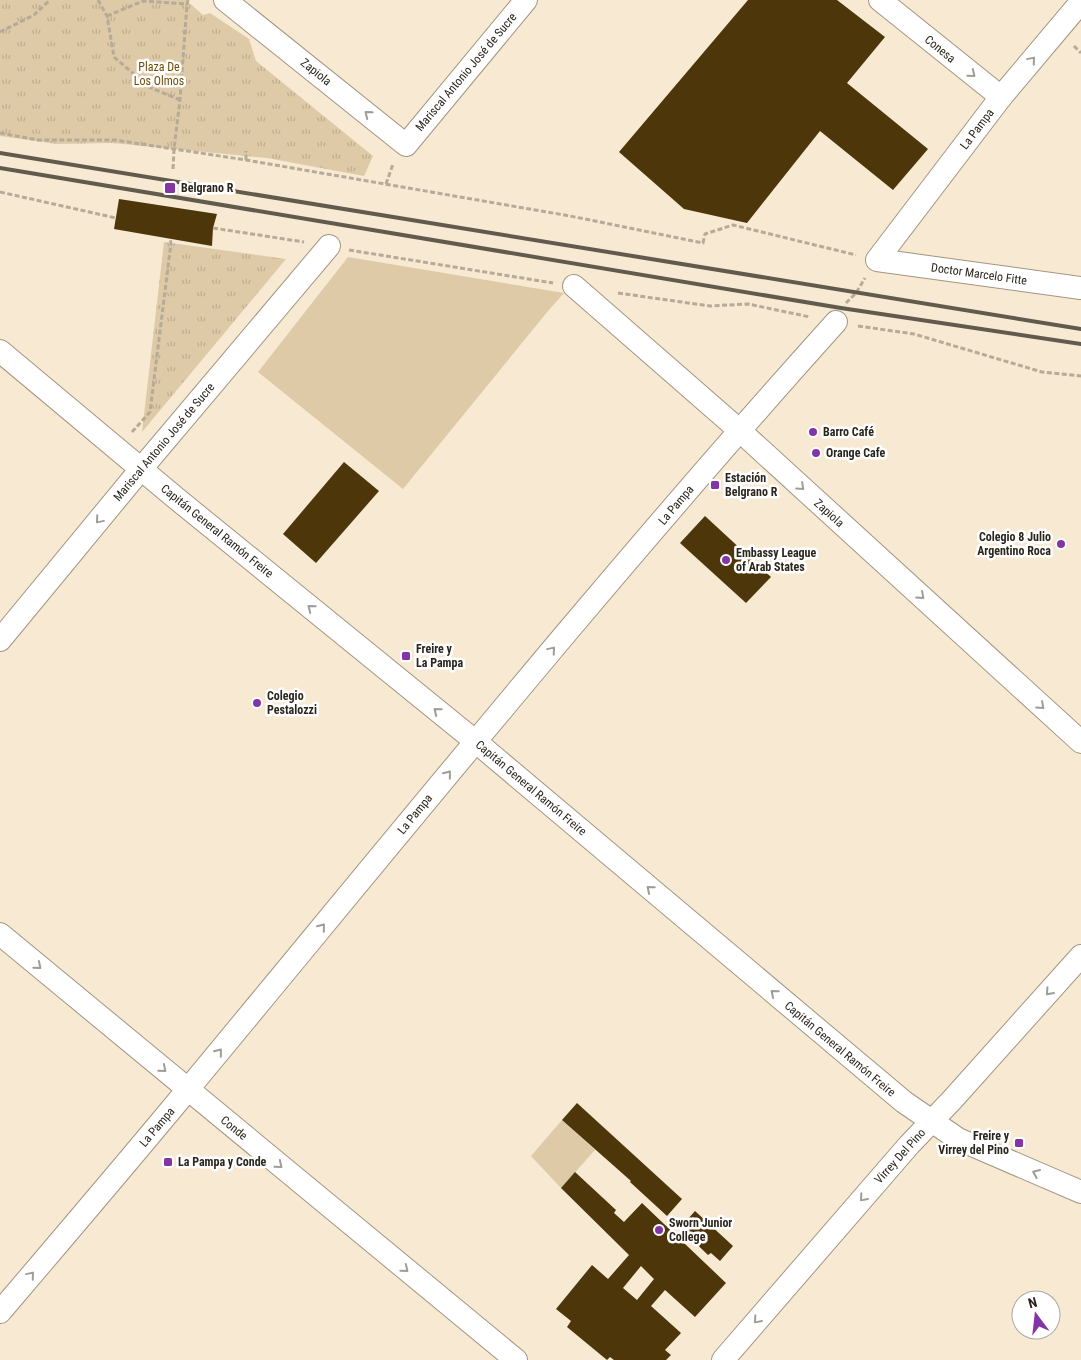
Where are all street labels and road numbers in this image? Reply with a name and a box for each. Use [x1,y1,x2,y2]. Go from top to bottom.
street label: Mariscal Antonio José de Sucre [412,10,520,134]
street label: Conesa [922,32,958,66]
street label: Zapiola [298,55,334,89]
street label: La Pampa [957,106,997,152]
street label: Doctor Marcelo Fitte [930,260,1028,288]
street label: Mariscal Antonio José de Sucre [110,380,218,504]
street label: Capitán General Ramón Freire [158,481,276,581]
street label: La Pampa [655,482,697,528]
street label: Zapiola [811,496,847,530]
street label: Capitán General Ramón Freire [473,738,590,839]
street label: La Pampa [395,791,435,837]
street label: Capitán General Ramón Freire [782,999,899,1100]
street label: La Pampa [136,1104,178,1150]
street label: Conde [218,1113,250,1143]
street label: Virrey Del Pino [872,1126,928,1186]

